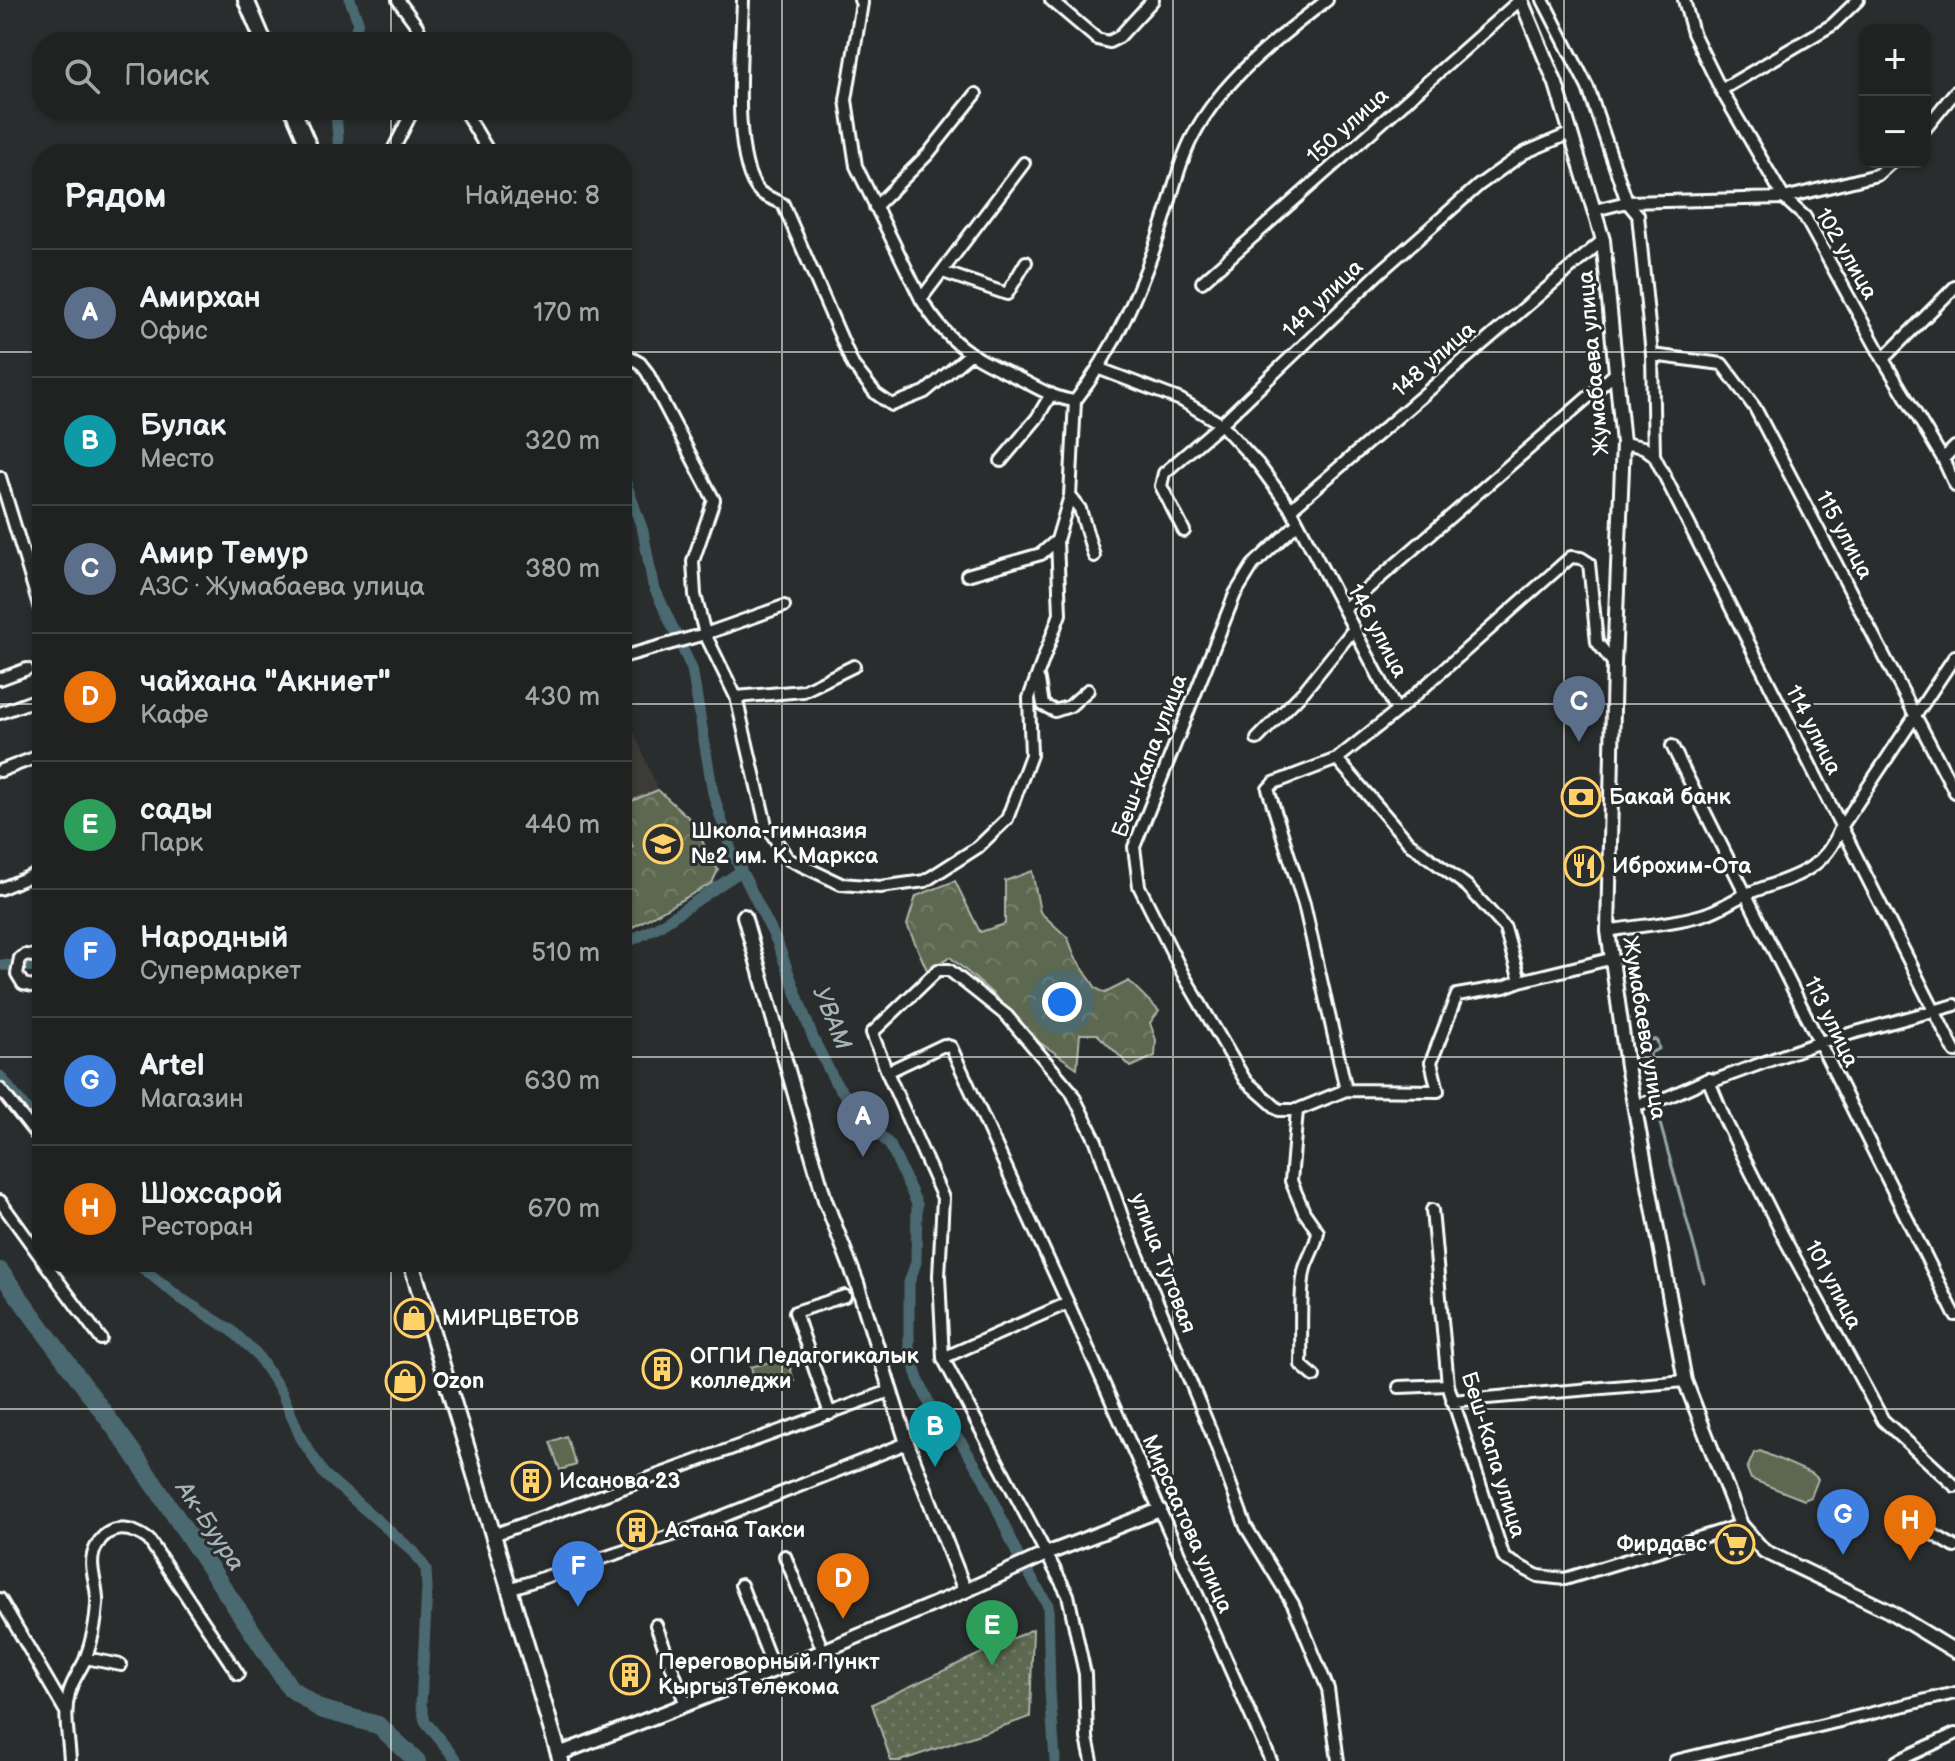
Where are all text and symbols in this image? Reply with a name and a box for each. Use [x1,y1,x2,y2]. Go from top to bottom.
map controls [1859,24,1931,168]
button: + [1859,24,1931,96]
search box [32,32,632,120]
icon: search [60,54,104,98]
text: Поиск [124,58,210,94]
street label: 150 улица [1301,82,1395,170]
button: − [1859,96,1931,168]
text: Рядом [64,176,166,217]
text: Найдено: 8 [464,181,600,212]
street label: 102 улица [1809,203,1883,305]
street label: 149 улица [1277,254,1369,344]
street label: Жумабаева улица [1572,269,1616,457]
text: Амирхан [140,280,261,316]
text: A [82,298,98,329]
text: 170 m [533,298,600,329]
text: Офис [140,316,208,347]
street label: 148 улица [1387,316,1481,404]
text: Булак [140,408,226,444]
text: B [81,426,99,457]
text: 320 m [525,426,600,457]
text: Место [140,444,214,475]
street label: 115 улица [1809,486,1879,584]
text: Амир Темур [140,536,308,572]
text: C [81,554,99,585]
text: 380 m [525,554,600,585]
text: АЗС · Жумабаева улица [140,572,425,603]
street label: 146 улица [1341,580,1413,682]
text: чайхана "Акниет" [140,664,391,700]
street label: Беш-Капа улица [1107,671,1193,841]
pin: C [1553,676,1605,742]
street label: 114 улица [1779,681,1847,779]
text: D [81,682,99,713]
text: 430 m [524,682,600,713]
text: Кафе [140,700,208,731]
bank icon: Бакай банк [1560,776,1602,818]
place label: Бакай банк [1609,784,1731,811]
text: сады [140,792,213,828]
text: E [82,810,98,841]
text: 440 m [524,810,600,841]
place label: Школа-гимназия №2 им. К. Маркса [691,818,878,870]
school or university icon: Школа-гимназия №2 им. К. Маркса [642,823,684,865]
text: Парк [140,828,203,859]
restaurant icon: Иброхим-Ота [1563,845,1605,887]
place label: Иброхим-Ота [1612,853,1751,880]
text: Народный [140,920,288,956]
street label: Жумабаева улица [1616,934,1672,1122]
text: F [82,938,98,969]
text: 510 m [531,938,600,969]
text: Супермаркет [140,956,301,987]
street label: 113 улица [1798,972,1864,1072]
water label: УВАМ [806,982,858,1054]
your location [1042,982,1082,1022]
text: Artel [140,1048,205,1084]
text: G [80,1066,100,1097]
text: 630 m [524,1066,600,1097]
text: Магазин [140,1084,244,1115]
pin: A [837,1091,889,1157]
text: Шохсарой [140,1176,283,1212]
street label: улица Тутовая [1124,1189,1202,1337]
text: H [80,1194,100,1225]
text: 670 m [528,1194,600,1225]
text: Ресторан [140,1212,254,1243]
street label: 101 улица [1798,1236,1868,1334]
shop icon: МИРЦВЕТОВ [393,1297,435,1339]
place label: МИРЦВЕТОВ [442,1305,579,1332]
place label: ОГПИ Педагогикалык колледжи [690,1343,919,1395]
building icon: ОГПИ Педагогикалык колледжи [641,1348,683,1390]
shop icon: Ozon [384,1360,426,1402]
place label: Ozon [433,1368,484,1395]
street label: Беш-Капа улица [1455,1369,1531,1541]
pin: B [909,1401,961,1467]
street label: Мирсаатова улица [1136,1431,1238,1617]
building icon: Исанова 23 [510,1460,552,1502]
place label: Исанова 23 [559,1468,680,1495]
water label: Ак-Буура [168,1474,251,1577]
pin: G [1817,1489,1869,1555]
pin: H [1884,1495,1936,1561]
building icon: Астана Такси [616,1509,658,1551]
place label: Астана Такси [664,1517,805,1544]
supermarket icon: Фирдавс [1714,1523,1756,1565]
place label: Фирдавс [1617,1531,1707,1558]
pin: F [552,1541,604,1607]
pin: D [817,1553,869,1619]
pin: E [966,1600,1018,1666]
place label: Переговорный Пункт КыргызТелекома [658,1649,880,1701]
building icon: Переговорный Пункт КыргызТелекома [609,1654,651,1696]

